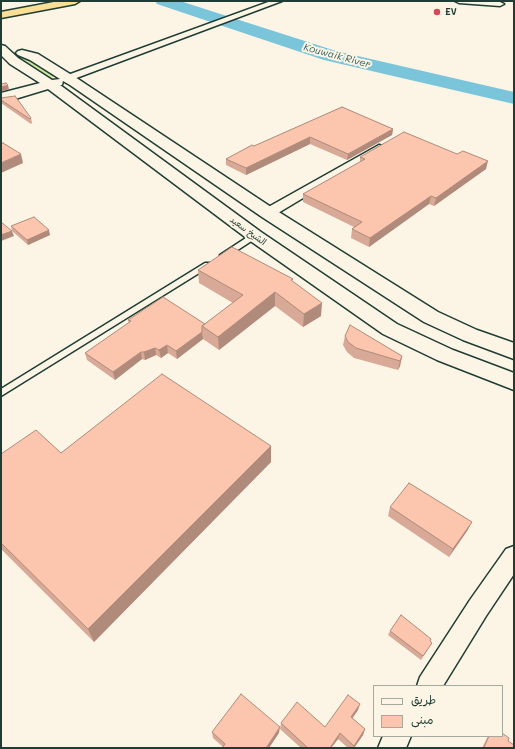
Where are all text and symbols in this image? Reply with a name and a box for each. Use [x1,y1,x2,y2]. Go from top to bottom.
marker: EV [432,7,442,17]
place label: EV [445,7,457,17]
water label: Kouwaik River [302,41,372,71]
street label: الشيخ سعيد [228,214,268,248]
legend [373,685,503,737]
text: طريق [411,691,436,707]
text: مبنى [411,711,434,727]

